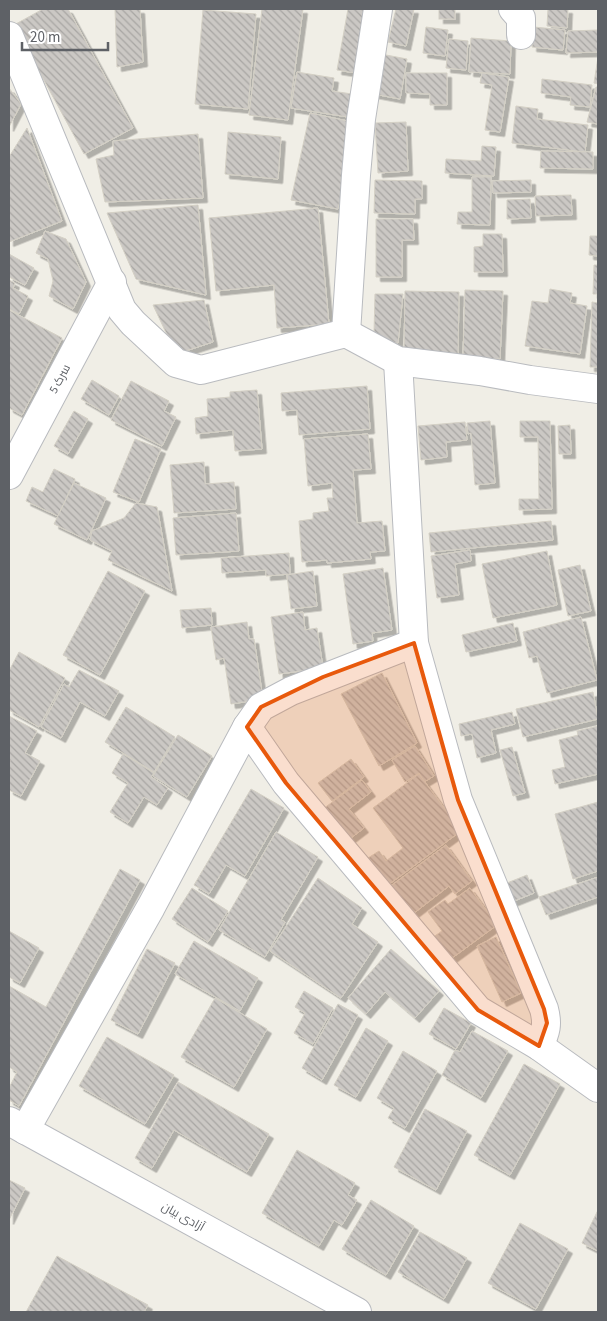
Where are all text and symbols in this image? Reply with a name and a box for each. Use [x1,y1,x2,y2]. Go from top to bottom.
scale bar [22,20,109,52]
text: 20 m [30,27,60,48]
street label: سرک 5 [45,361,75,397]
street label: آزادی بیان [158,1198,208,1236]

